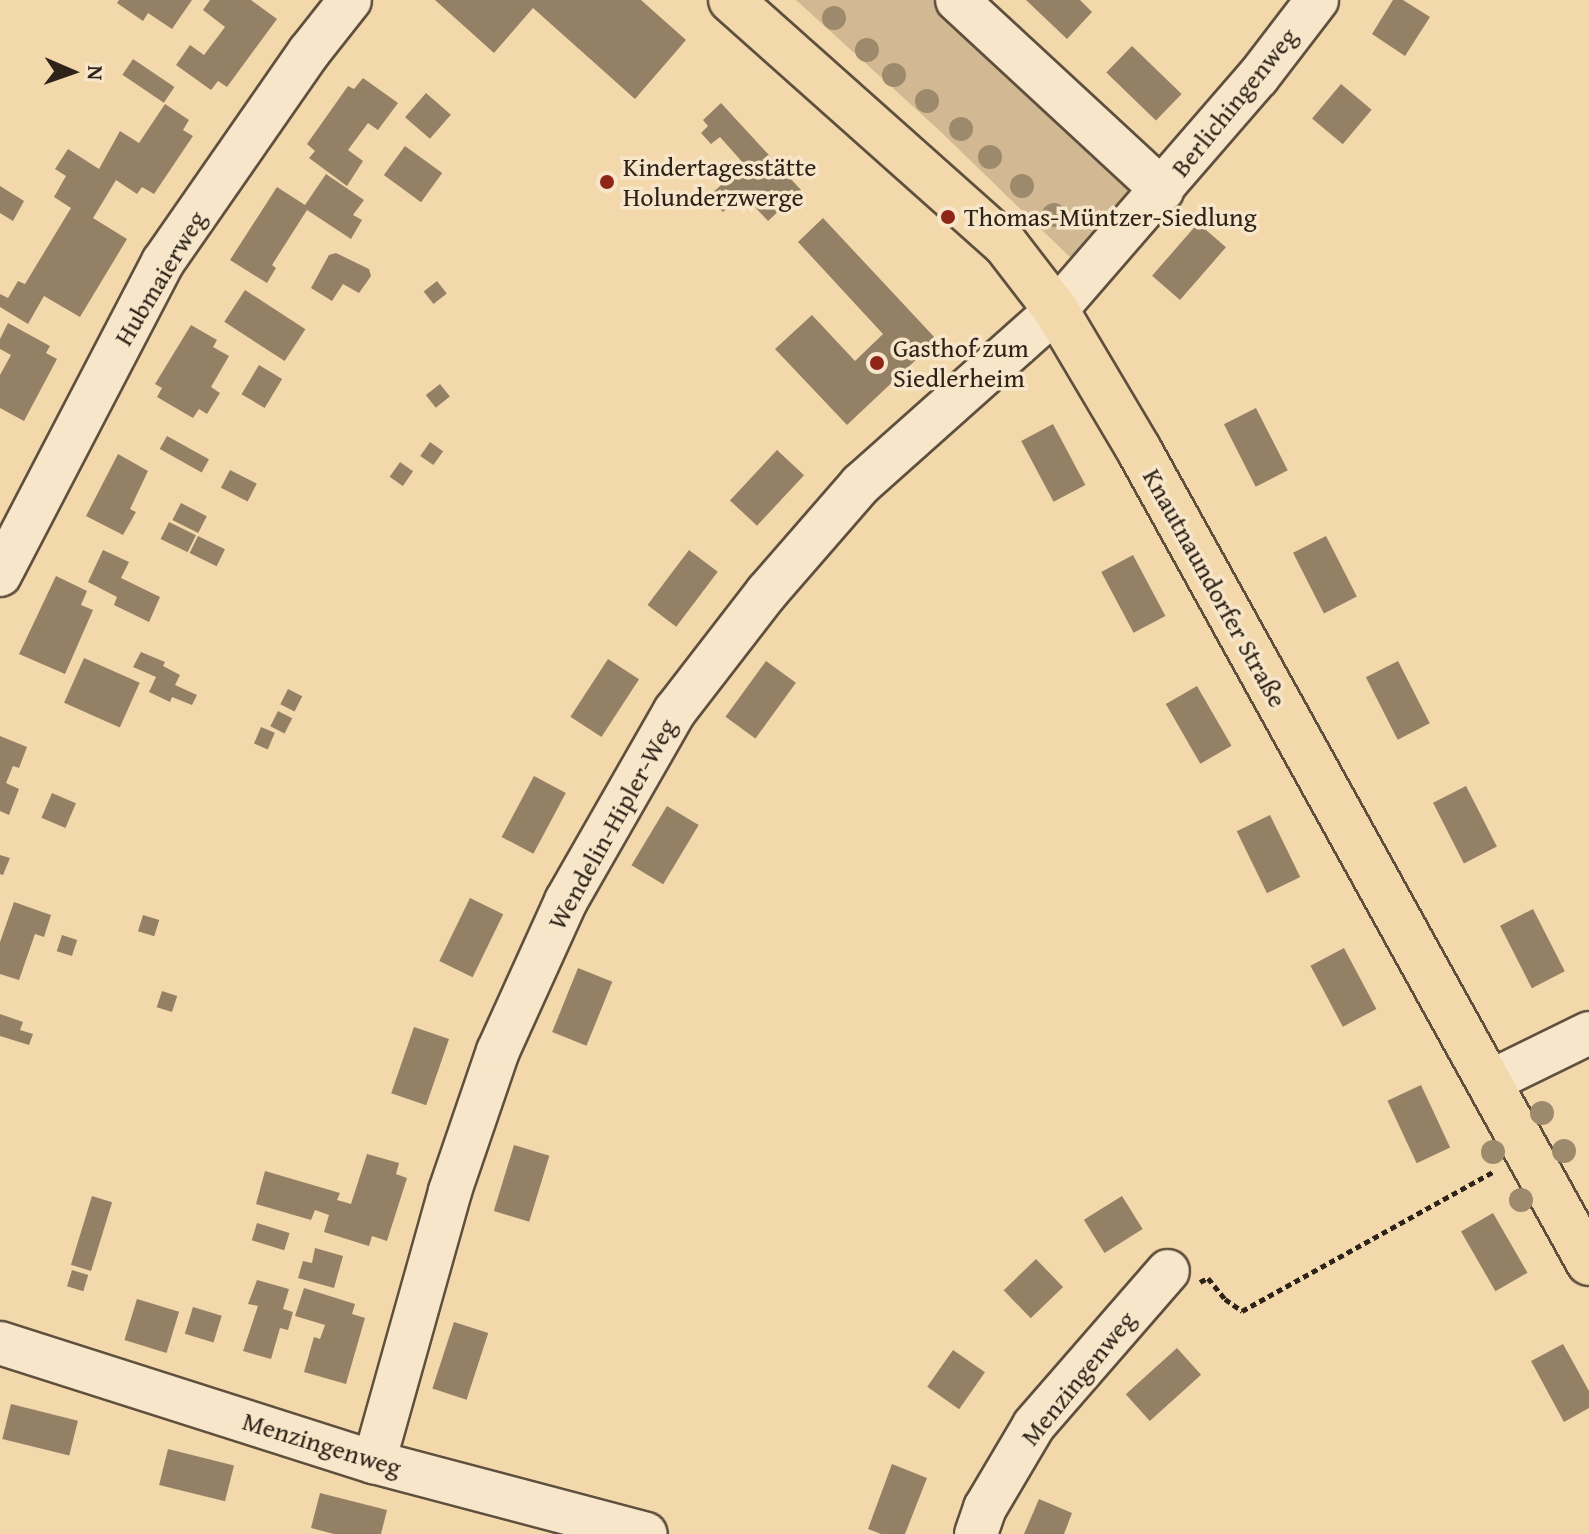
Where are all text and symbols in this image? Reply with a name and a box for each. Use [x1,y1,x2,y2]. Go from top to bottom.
street label: Berlichingenweg [1164,21,1304,183]
north arrow [32,32,112,112]
text: N [80,65,112,81]
place label: Kindertagesstätte Holunderzwerge [623,151,816,212]
marker: Kindertagesstätte Holunderzwerge [598,173,616,191]
place label: Thomas-Müntzer-Siedlung [964,201,1257,233]
street label: Hubmaierweg [108,205,212,351]
marker: Thomas-Müntzer-Siedlung [939,208,957,226]
place label: Gasthof zum Siedlerheim [893,332,1029,394]
marker: Gasthof zum Siedlerheim [868,354,886,372]
street label: Knautnaundorfer Straße [1136,463,1294,713]
street label: Wendelin-Hipler-Weg [541,713,683,935]
street label: Menzingenweg [1014,1304,1142,1452]
street label: Menzingenweg [239,1405,405,1483]

